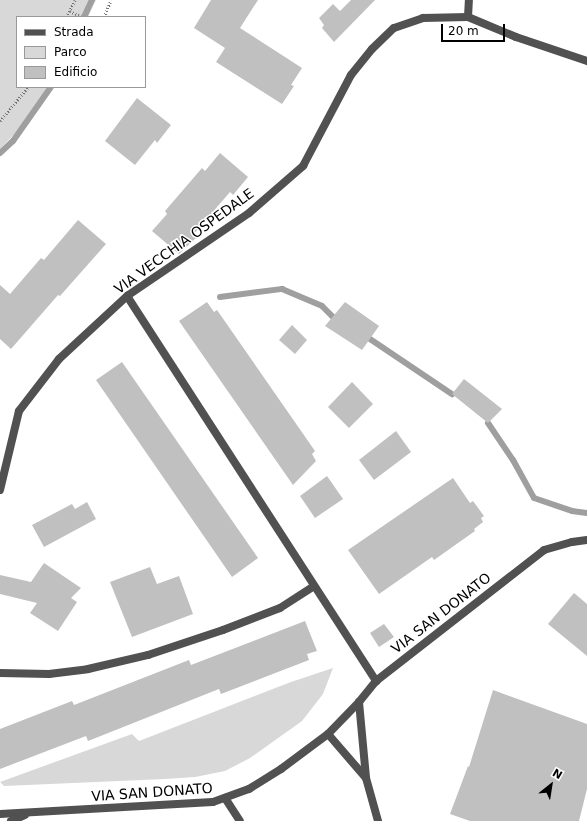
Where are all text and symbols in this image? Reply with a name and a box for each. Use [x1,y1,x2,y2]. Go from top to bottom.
legend [16,16,146,88]
scale bar [443,16,507,42]
text: 20 m [448,24,479,38]
text: Strada [54,25,94,39]
text: Parco [54,45,87,59]
text: Edificio [54,65,97,79]
street label: VIA VECCHIA OSPEDALE [111,185,257,297]
street label: VIA SAN DONATO [388,569,494,657]
north arrow [531,765,571,805]
text: N [550,766,564,782]
street label: VIA SAN DONATO [91,779,213,805]

